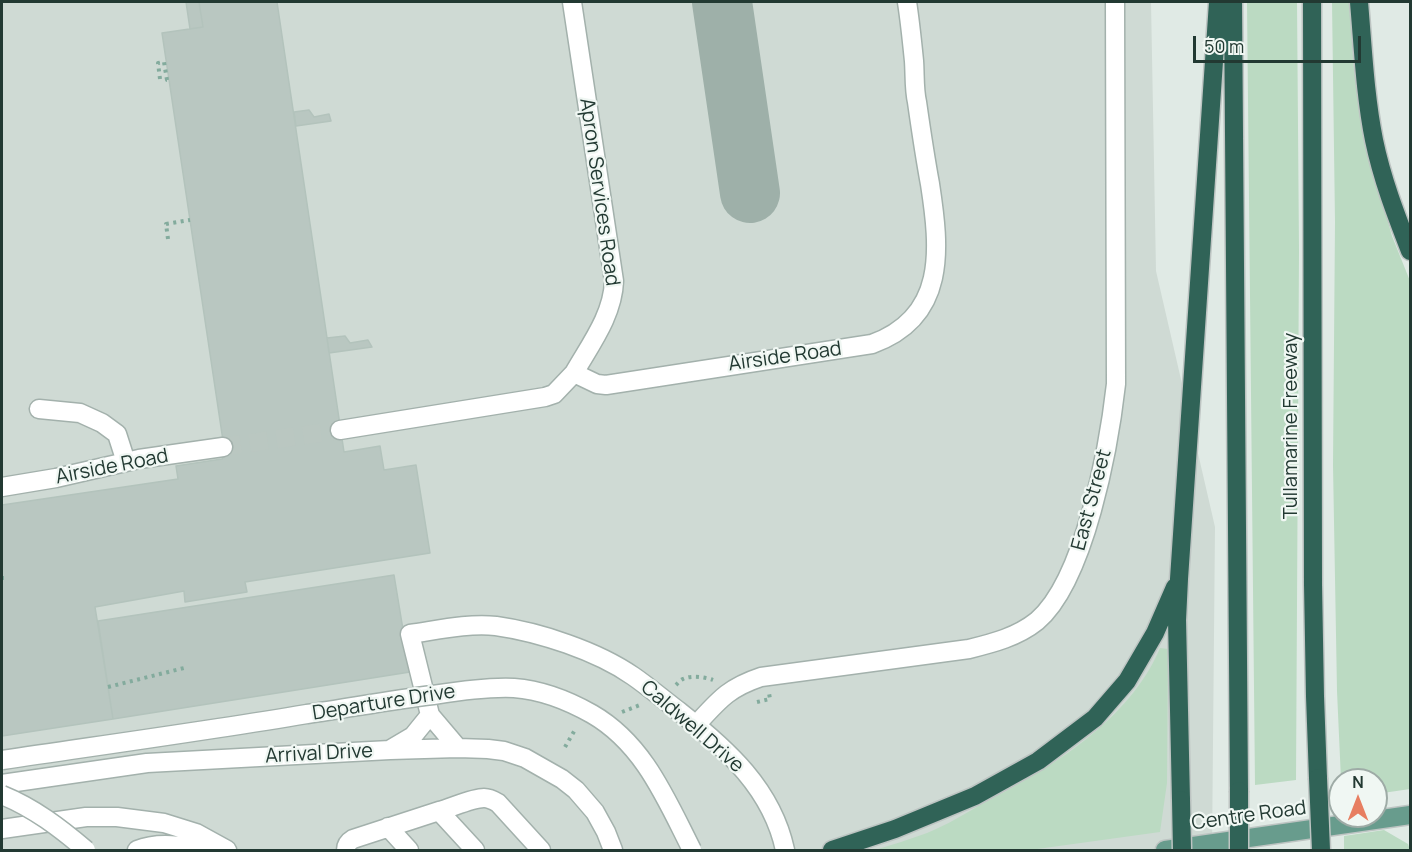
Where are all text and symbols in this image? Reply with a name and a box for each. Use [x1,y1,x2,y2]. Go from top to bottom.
scale bar [1196,24,1364,62]
text: 50 m [1204,34,1244,58]
street label: Apron Services Road [574,96,624,288]
street label: Tullamarine Freeway [1279,333,1303,519]
street label: Airside Road [727,337,843,377]
street label: Airside Road [54,444,170,490]
street label: East Street [1067,447,1117,553]
street label: Caldwell Drive [636,676,748,778]
street label: Departure Drive [311,680,457,726]
street label: Arrival Drive [265,739,373,769]
north arrow [1328,768,1388,828]
text: N [1352,771,1364,793]
street label: Centre Road [1190,796,1308,836]

